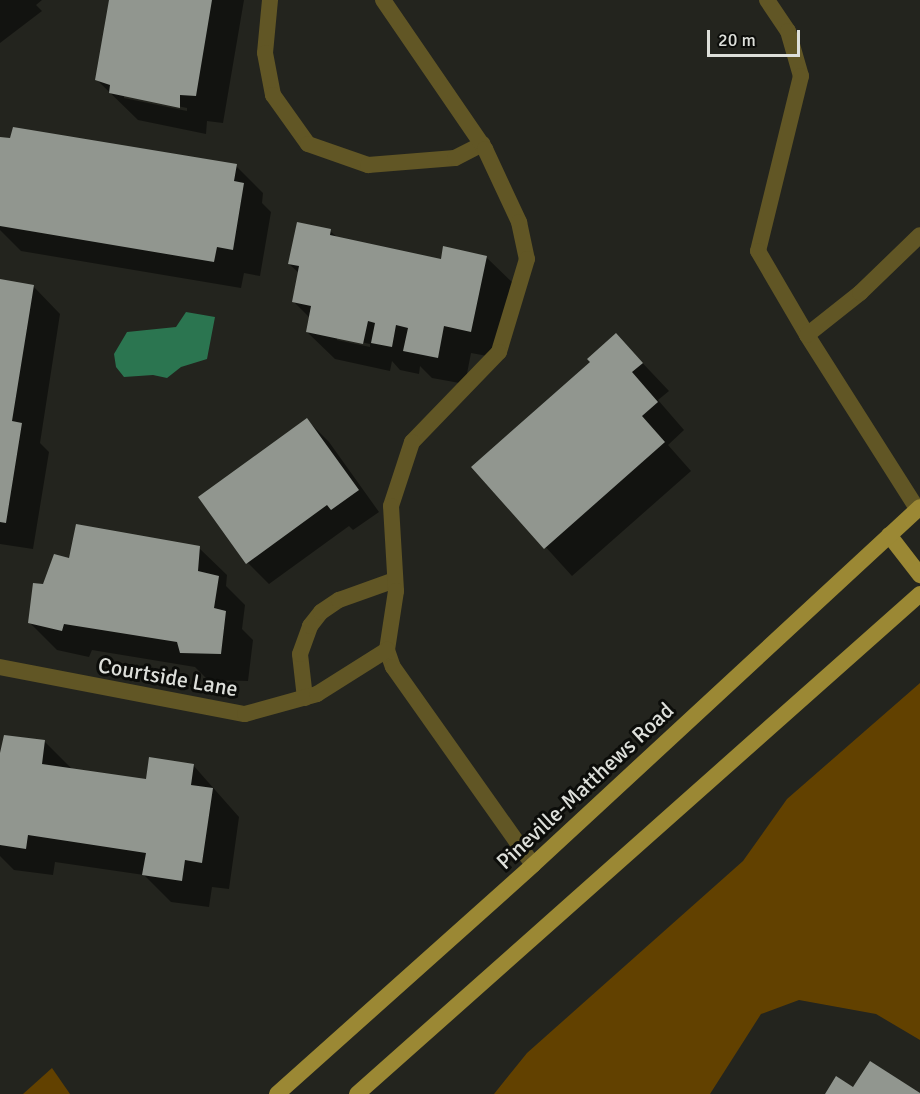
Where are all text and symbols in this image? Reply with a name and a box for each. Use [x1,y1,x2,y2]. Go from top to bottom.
scale bar [710,18,803,56]
text: 20 m [718,29,756,51]
street label: Courtside Lane [96,652,240,702]
street label: Pineville-Matthews Road [491,697,679,875]

